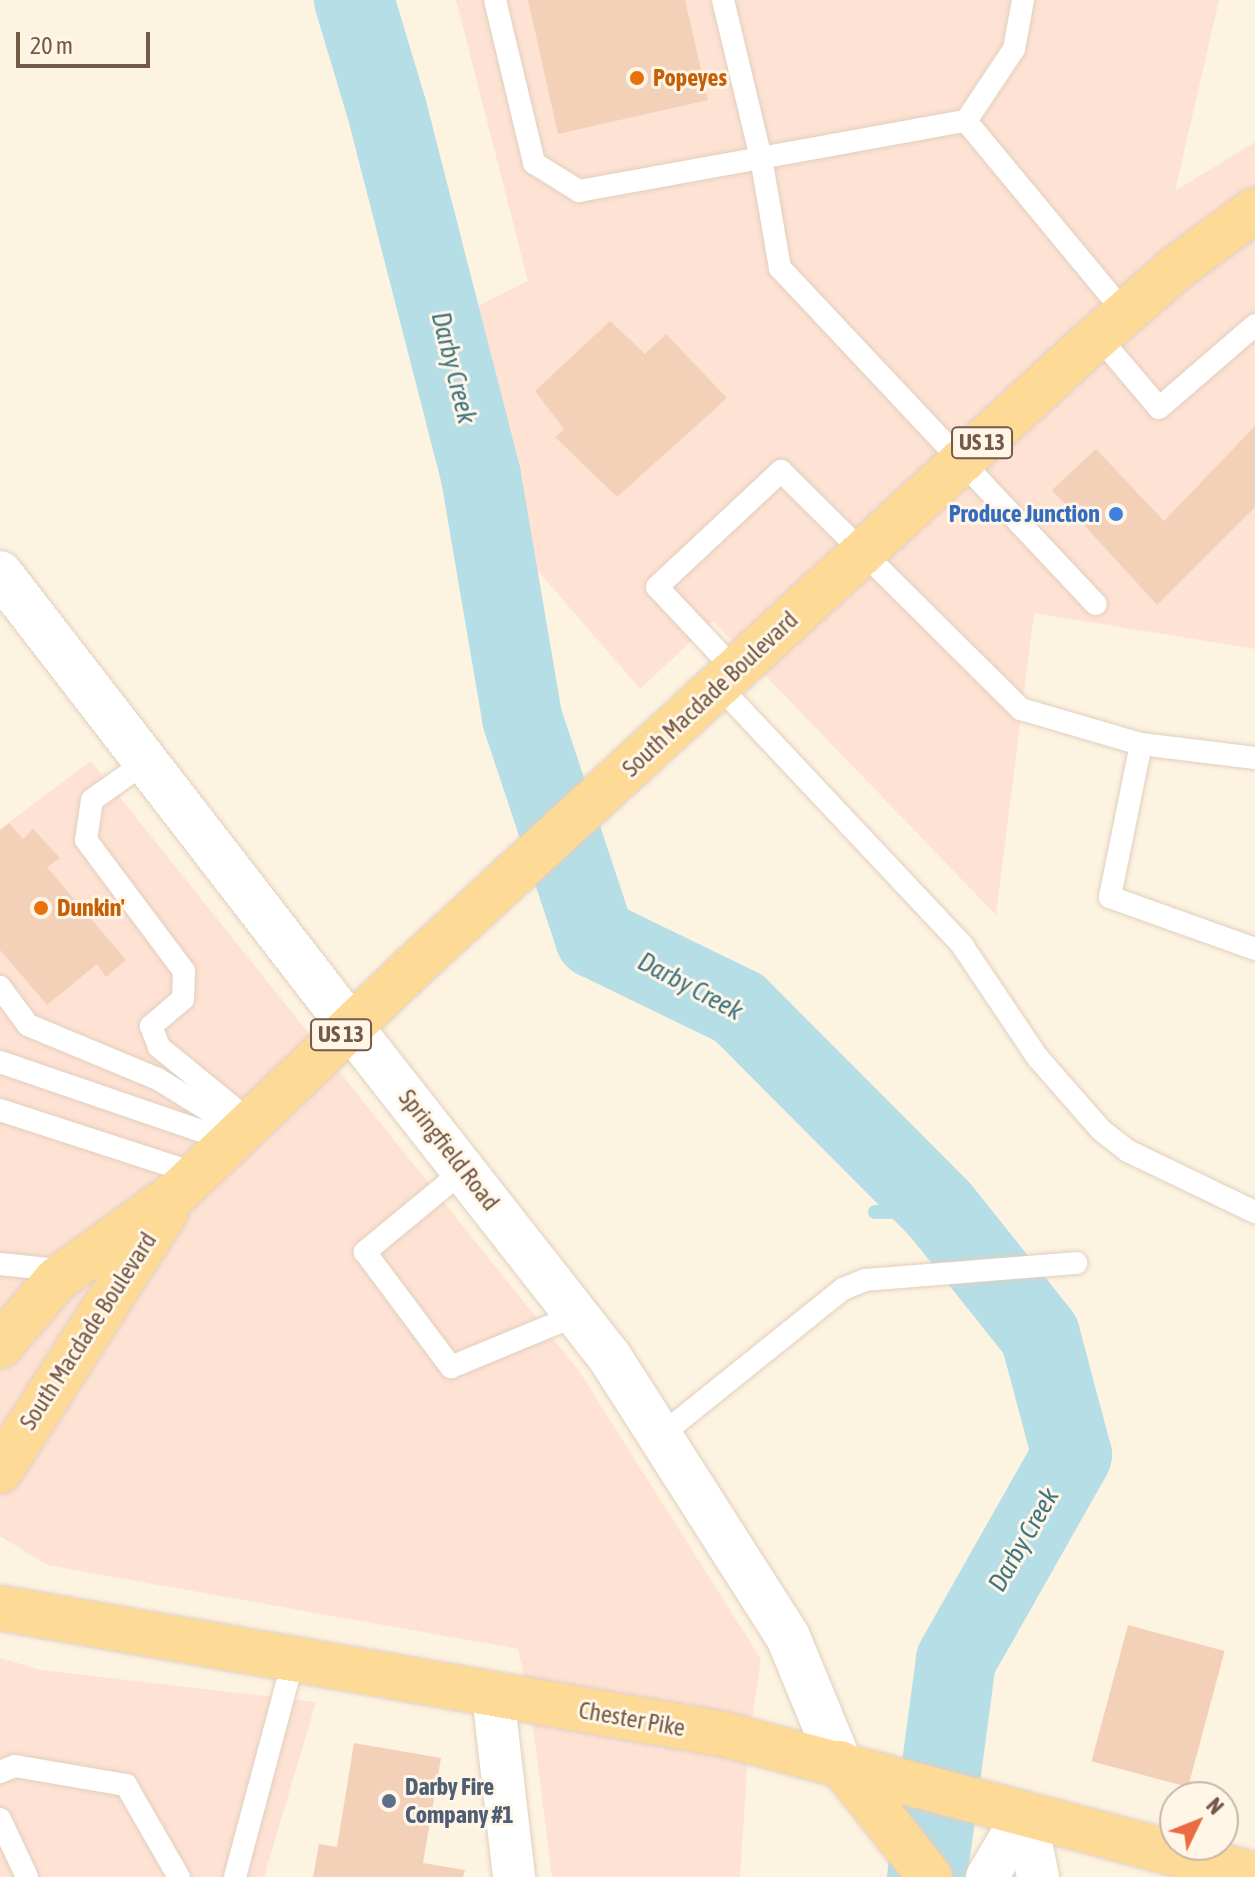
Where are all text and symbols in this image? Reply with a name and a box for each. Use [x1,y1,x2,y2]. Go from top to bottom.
scale bar [20,16,154,66]
text: 20 m [30,32,73,59]
place label: Popeyes [653,64,727,92]
marker: Popeyes [628,69,646,87]
water label: Darby Creek [424,309,482,427]
road number: US 13 [950,425,1014,461]
place label: Produce Junction [949,500,1100,528]
marker: Produce Junction [1107,505,1125,523]
street label: South Macdade Boulevard [616,605,804,783]
place label: Dunkin' [57,894,125,922]
marker: Dunkin' [32,899,50,917]
water label: Darby Creek [632,946,748,1028]
road number: US 13 [309,1017,373,1053]
street label: Springfield Road [393,1084,505,1216]
street label: South Macdade Boulevard [13,1227,163,1435]
water label: Darby Creek [982,1483,1066,1597]
street label: Chester Pike [577,1695,687,1743]
place label: Darby Fire Company #1 [405,1773,514,1829]
north arrow [1159,1781,1239,1861]
marker: Darby Fire Company #1 [380,1792,398,1810]
text: N [1201,1792,1229,1820]

